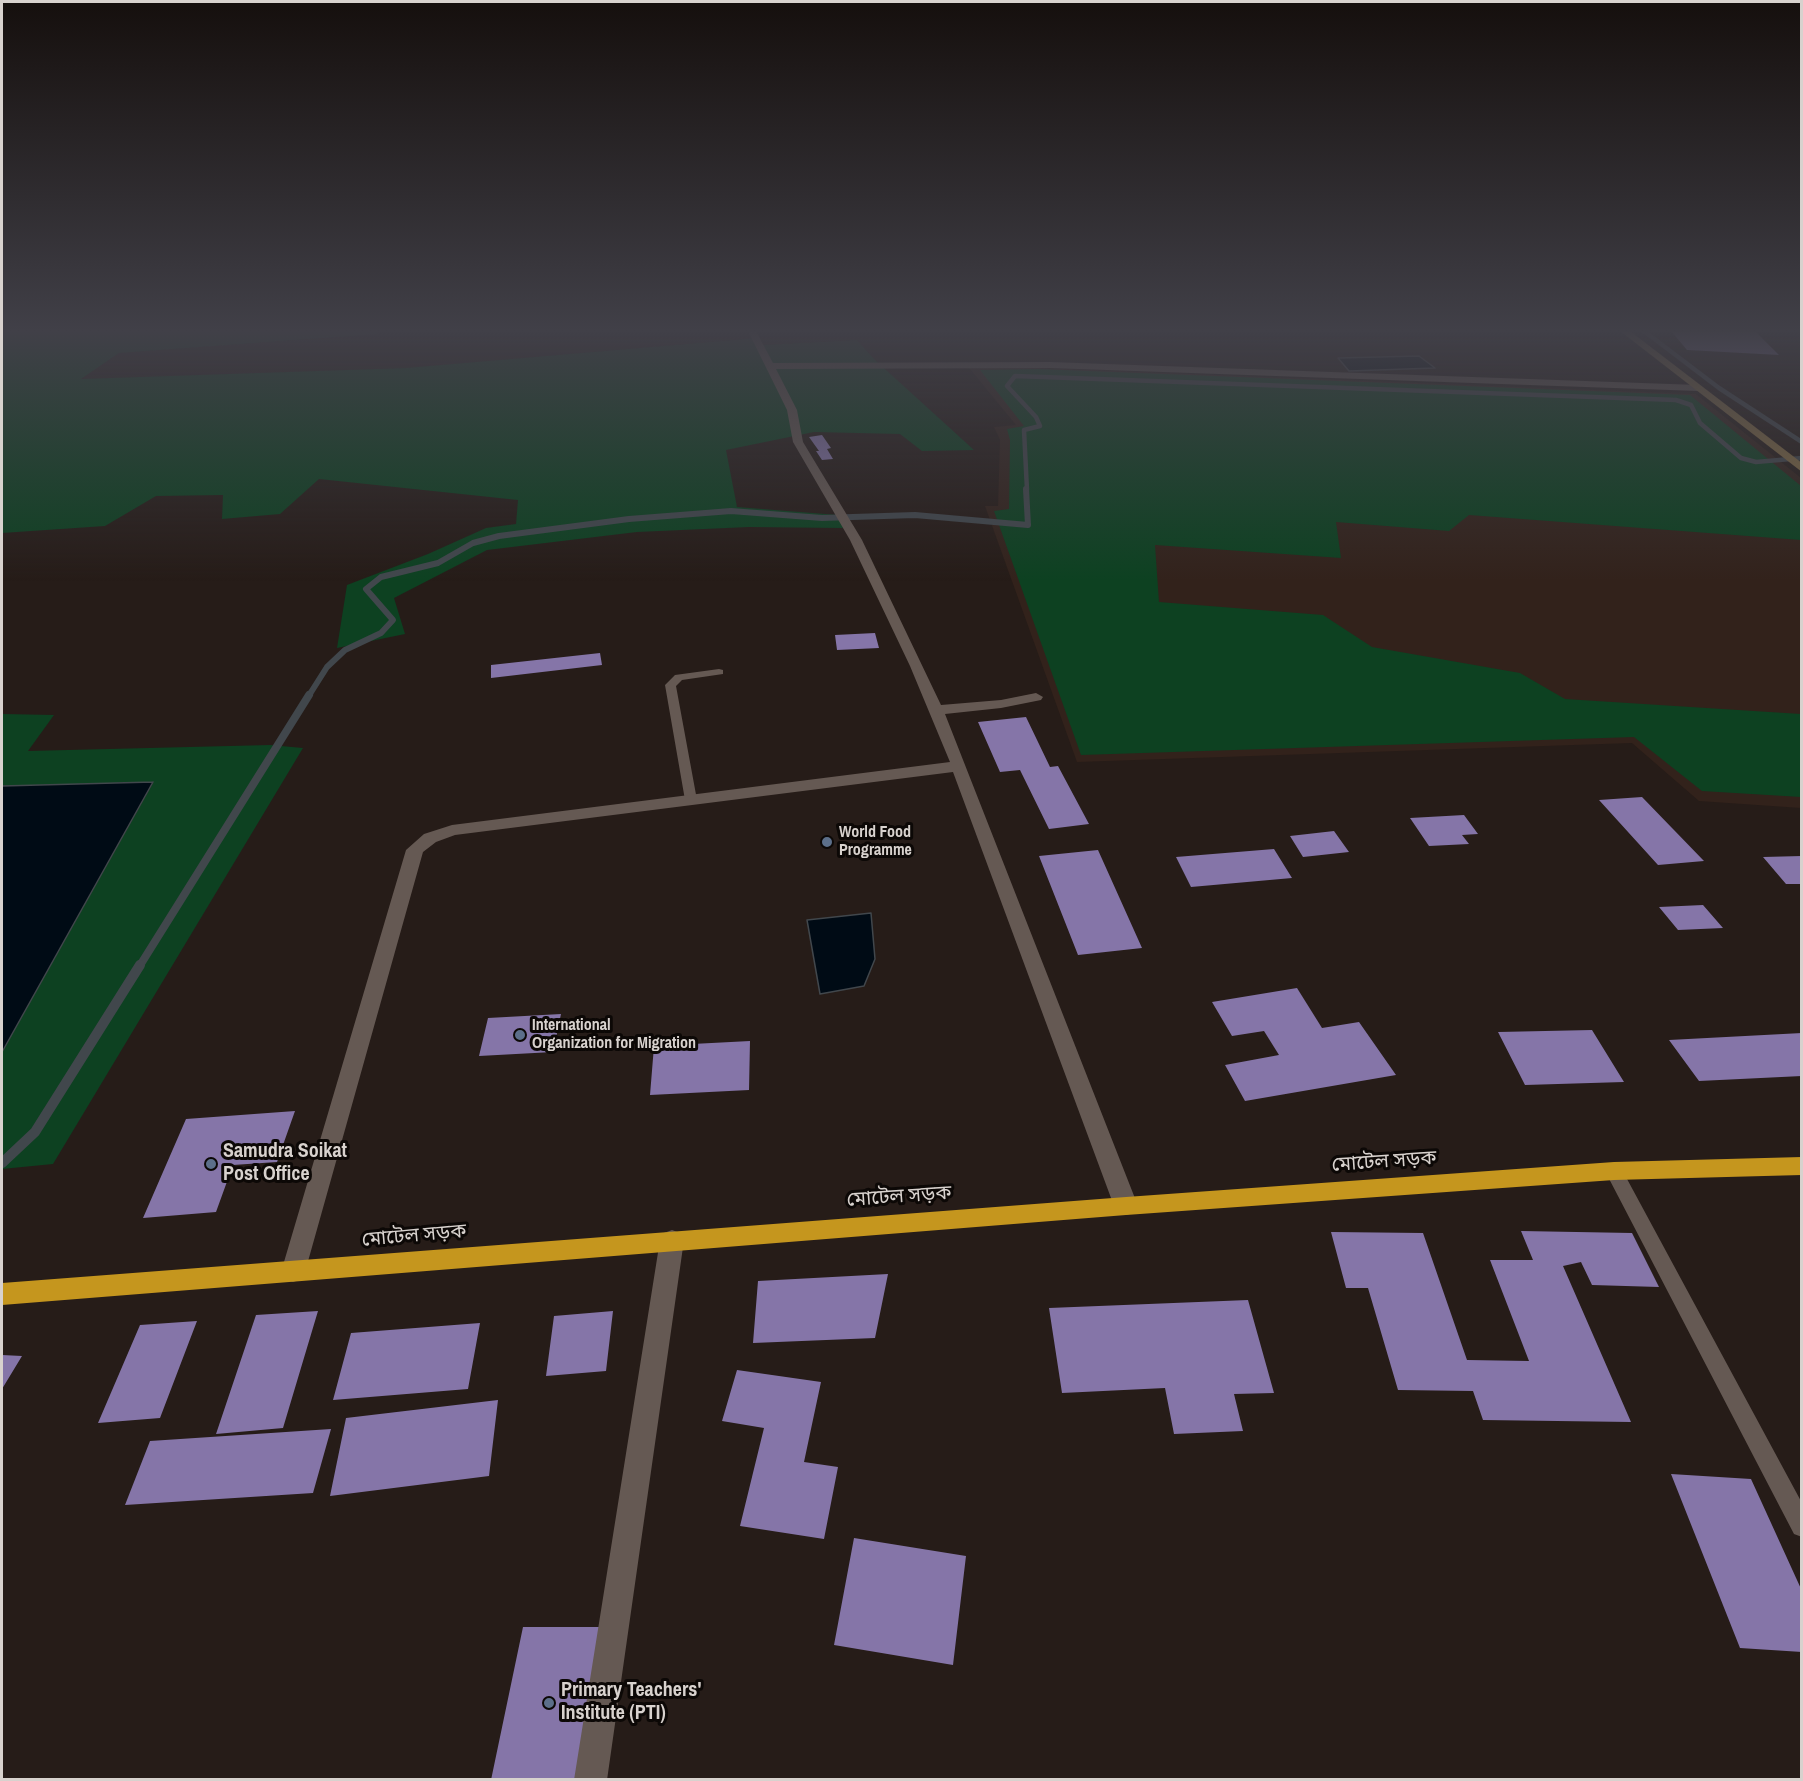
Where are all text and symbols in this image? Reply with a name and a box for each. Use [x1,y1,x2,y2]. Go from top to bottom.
place label: World Food Programme [839,823,912,861]
marker: World Food Programme [820,835,834,849]
place label: International Organization for Migration [532,1016,696,1054]
marker: International Organization for Migration [513,1028,527,1042]
place label: Samudra Soikat Post Office [223,1140,347,1187]
street label: মোটেল সড়ক [1331,1146,1437,1178]
marker: Samudra Soikat Post Office [204,1157,218,1171]
street label: মোটেল সড়ক [846,1181,952,1213]
street label: মোটেল সড়ক [361,1219,467,1253]
place label: Primary Teachers' Institute (PTI) [561,1679,701,1726]
marker: Primary Teachers' Institute (PTI) [542,1696,556,1710]

